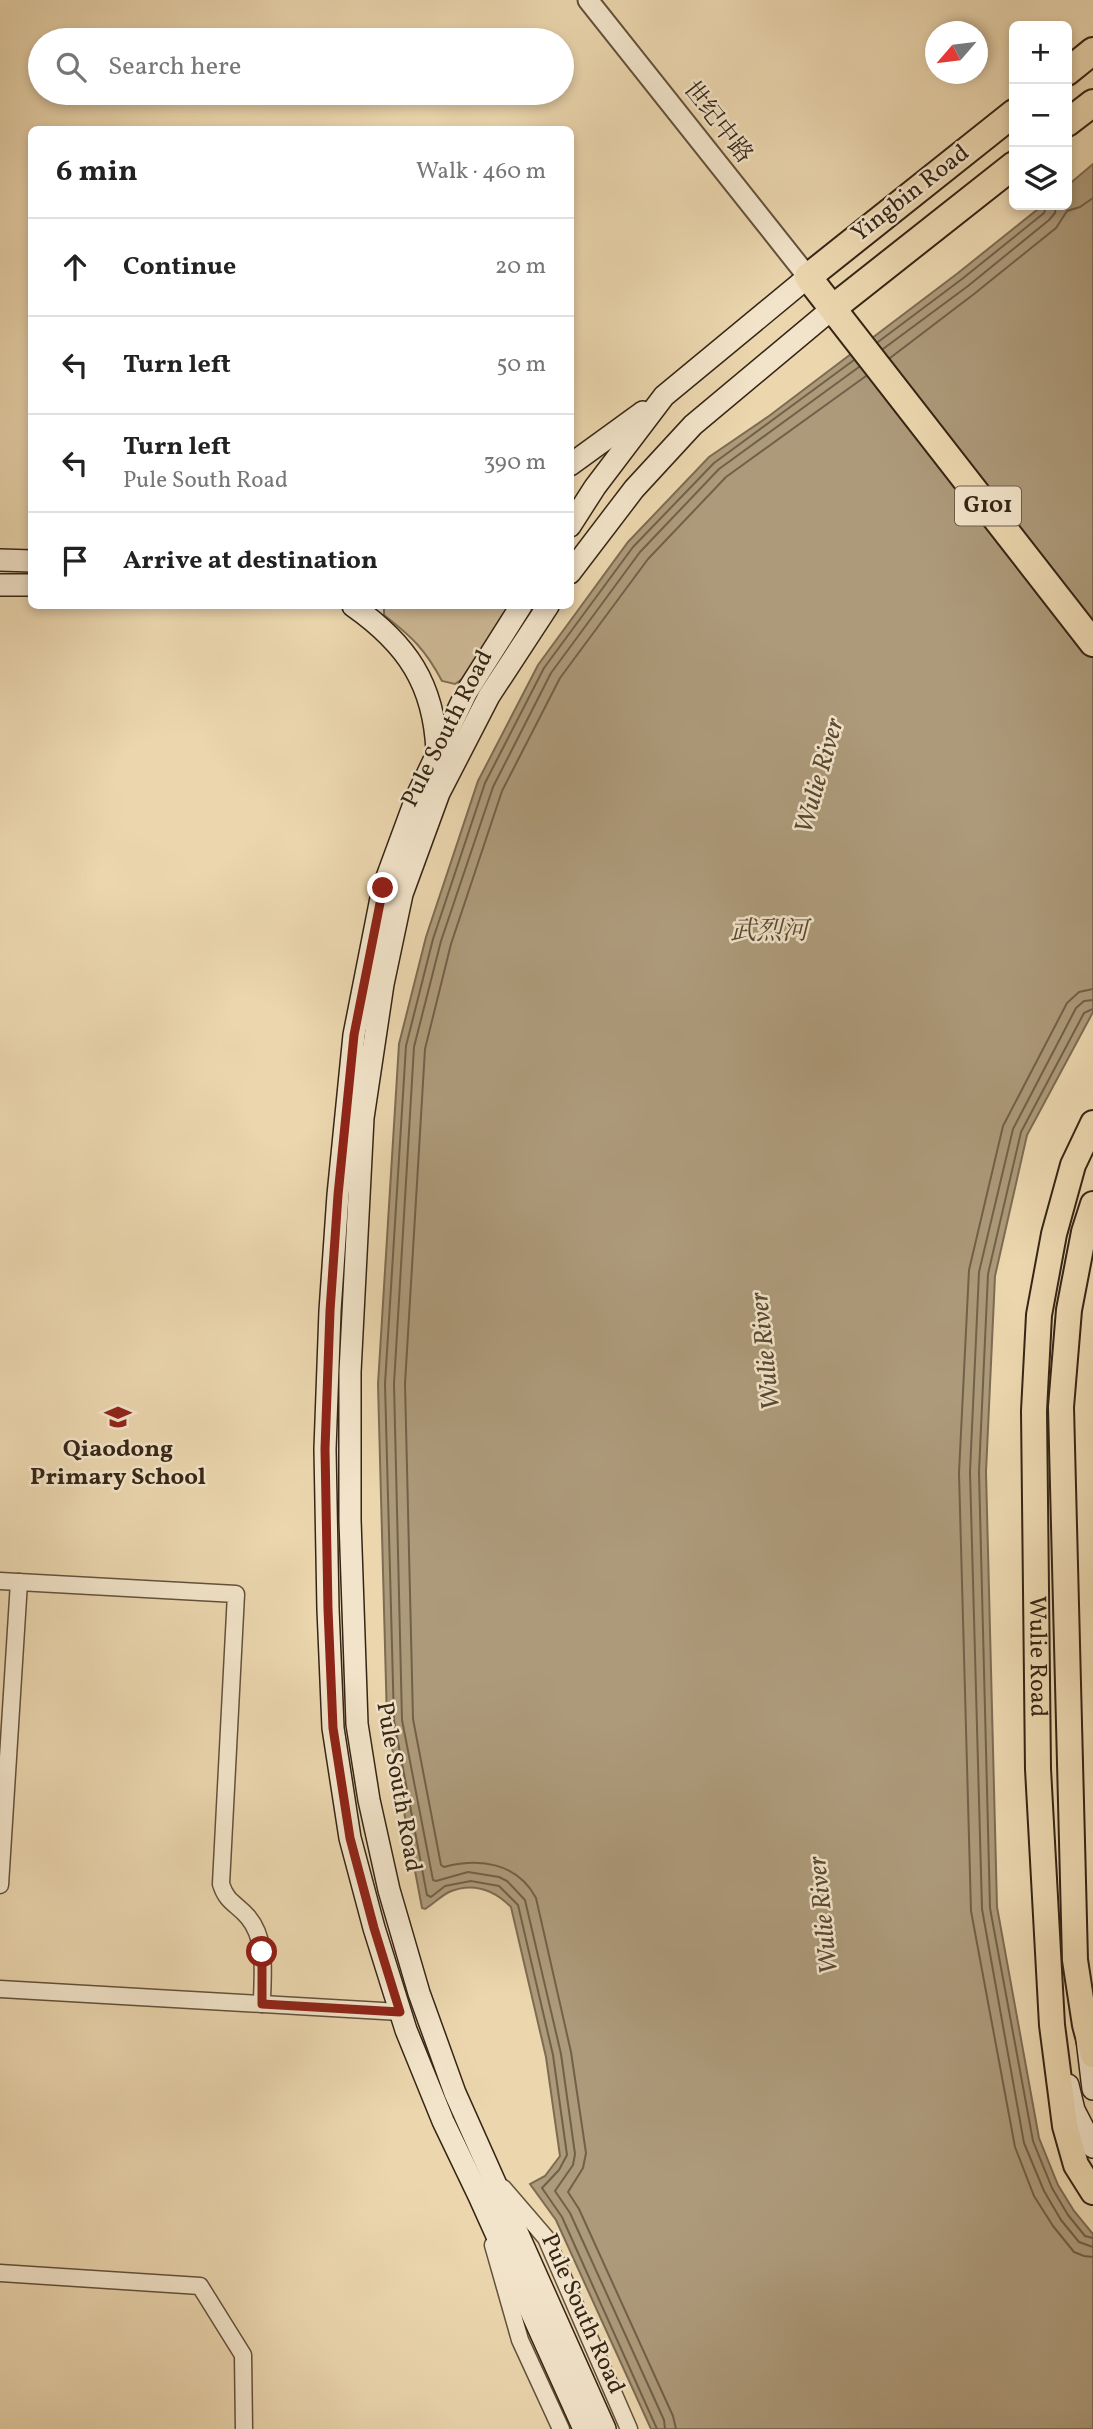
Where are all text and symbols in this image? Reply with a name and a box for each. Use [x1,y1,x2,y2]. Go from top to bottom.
north arrow [925,21,988,84]
map controls [1009,21,1072,210]
button: + [1009,21,1072,84]
search box [28,28,574,105]
icon: search [52,48,90,86]
text: Search here [108,49,241,85]
street label: 世纪中路 [674,75,760,171]
button: − [1009,84,1072,147]
street label: Yingbin Road [845,137,977,251]
button: layers [1009,147,1072,210]
text: 6 min [56,151,138,193]
text: Walk · 460 m [416,156,546,188]
icon: ahead [56,248,94,286]
text: Continue [123,249,236,285]
text: 20 m [495,251,546,283]
icon: left [56,346,94,384]
text: Turn left [123,347,231,383]
text: 50 m [497,349,546,381]
text: Turn left [123,429,231,465]
icon: left [56,444,94,482]
text: 390 m [483,447,546,479]
text: Pule South Road [123,465,288,497]
road number: G101 [955,486,1021,526]
icon: arrive [56,542,94,580]
text: Arrive at destination [123,543,378,579]
street label: Pule South Road [394,645,502,813]
water label: Wulie River [786,714,854,838]
route end [367,872,398,903]
water label: 武烈河 [730,914,812,950]
water label: Wulie River [742,1290,790,1412]
school or university icon: Qiaodong Primary School [103,1402,133,1432]
place label: Qiaodong Primary School [30,1433,206,1495]
street label: Wulie Road [1019,1595,1054,1717]
street label: Pule South Road [366,1699,430,1875]
water label: Wulie River [800,1854,848,1976]
route start [246,1936,277,1967]
street label: Pule South Road [531,2228,633,2400]

